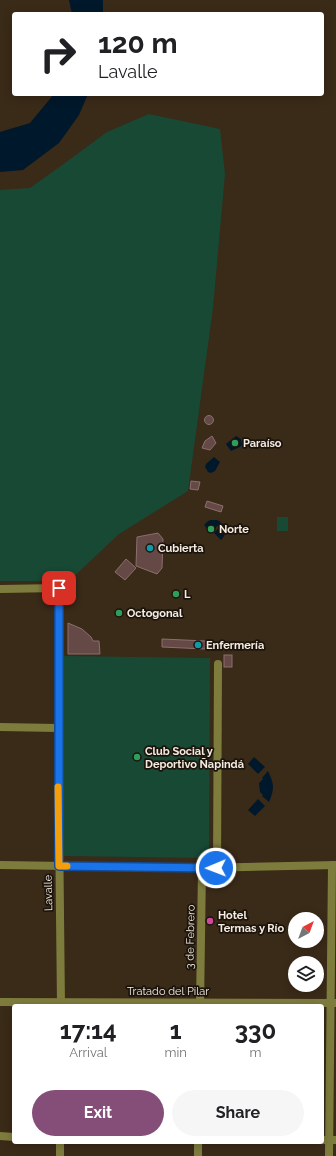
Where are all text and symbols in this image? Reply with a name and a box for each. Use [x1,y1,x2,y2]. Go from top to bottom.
text: 120 m [98,27,178,60]
icon: right [32,28,84,80]
text: Lavalle [98,61,158,82]
place label: Paraíso [243,437,282,450]
marker: Paraíso [230,438,240,448]
place label: Norte [219,523,249,536]
marker: Norte [206,524,216,534]
place label: Cubierta [158,542,204,555]
marker: Cubierta [145,543,155,553]
pin [42,571,76,605]
icon: arrive [48,577,70,599]
place label: L [184,588,191,601]
marker: L [171,589,181,599]
place label: Octogonal [127,607,183,620]
marker: Octogonal [114,608,124,618]
place label: Enfermería [206,639,264,652]
marker: Enfermería [193,640,203,650]
place label: Club Social y Deportivo Ñapindá [145,745,244,771]
marker: Club Social y Deportivo Ñapindá [132,752,142,762]
position arrow [195,847,237,889]
street label: Lavalle [42,874,55,911]
street label: 3 de Febrero [183,904,198,969]
place label: Hotel Termas y Río [218,909,284,935]
north arrow [288,912,324,948]
map controls [288,912,324,992]
marker: Hotel Termas y Río [205,916,215,926]
button: layers [288,956,324,992]
street label: Tratado del Pilar [127,985,209,998]
text: 17:14 [60,1016,117,1045]
text: 1 [170,1016,182,1045]
text: 330 [235,1016,276,1045]
text: Arrival [69,1045,107,1060]
text: min [164,1045,187,1060]
text: m [249,1045,261,1060]
button: Exit [32,1090,164,1136]
button: Share [172,1090,304,1136]

